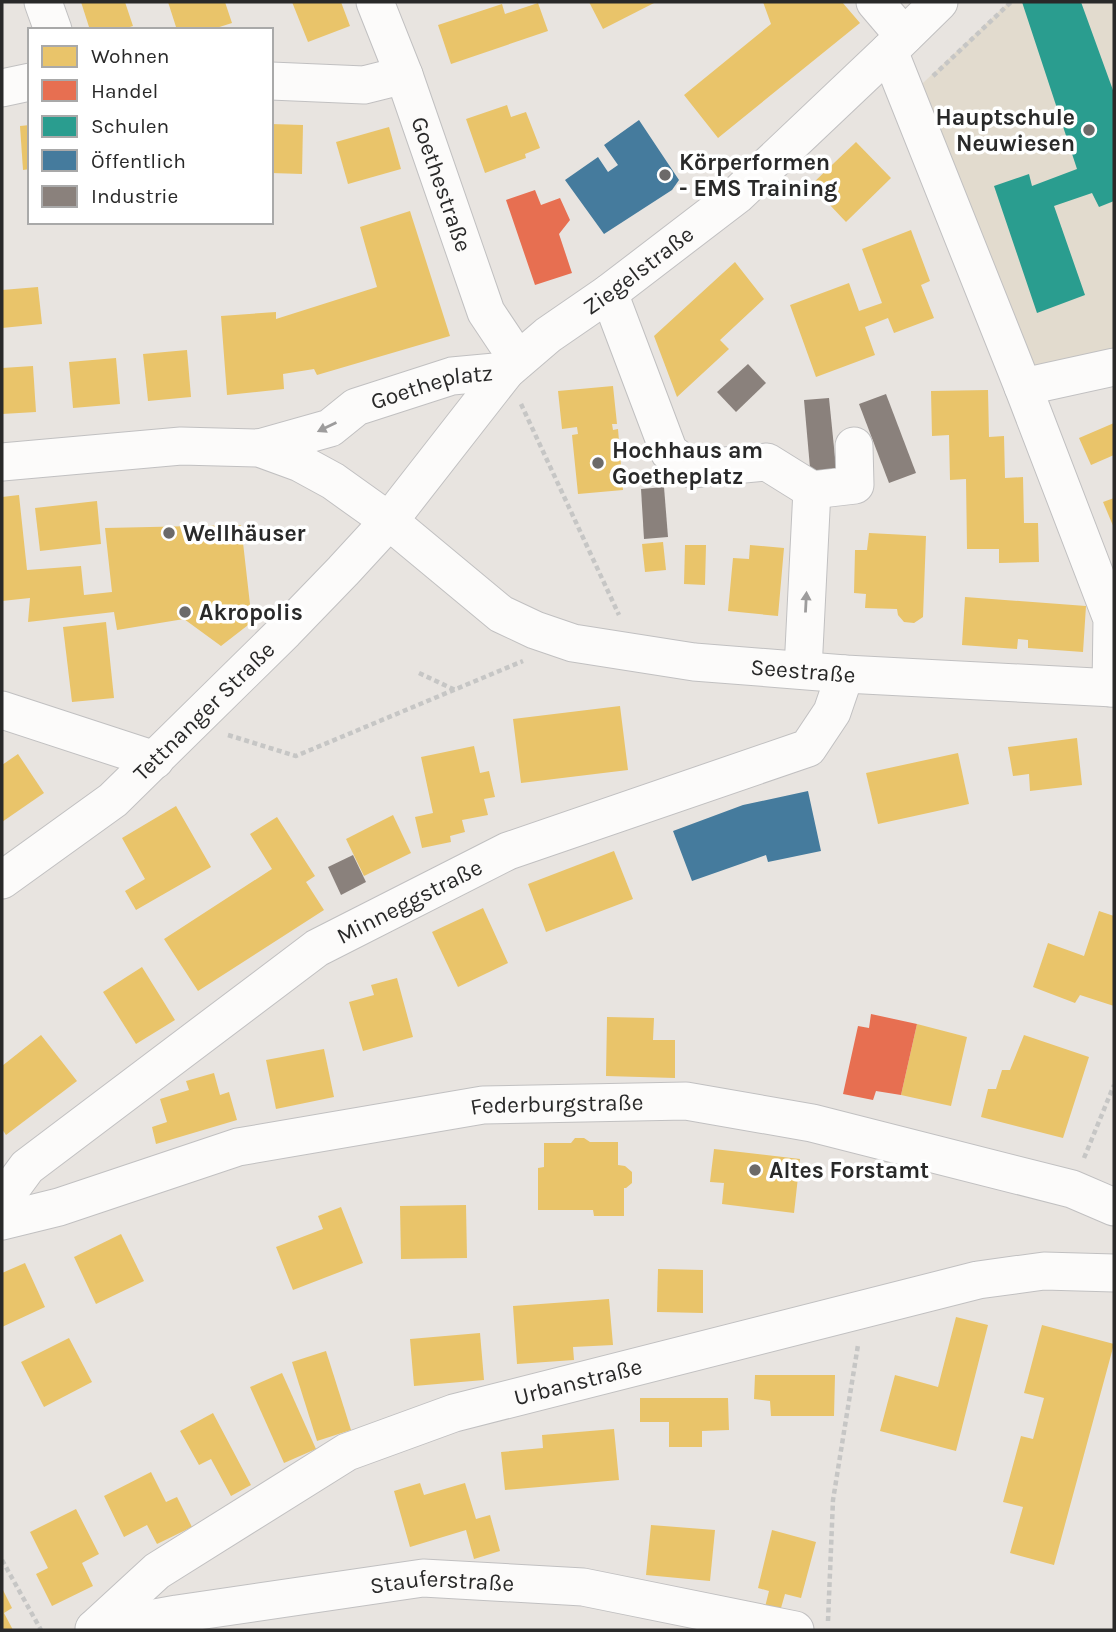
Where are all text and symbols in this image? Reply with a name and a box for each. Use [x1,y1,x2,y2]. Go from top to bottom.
legend [28,28,273,224]
text: Wohnen [91,44,169,68]
text: Handel [91,79,158,103]
place label: Hauptschule Neuwiesen [936,104,1075,157]
street label: Goethestraße [405,113,477,255]
text: Schulen [91,114,169,138]
marker: Hauptschule Neuwiesen [1081,122,1097,138]
text: Öffentlich [91,149,186,173]
place label: Körperformen - EMS Training [679,149,837,202]
marker: Körperformen - EMS Training [657,167,673,183]
text: Industrie [91,184,178,208]
street label: Ziegelstraße [578,220,699,321]
street label: Goetheplatz [367,359,494,415]
one-way arrow [317,421,337,433]
place label: Hochhaus am Goetheplatz [612,437,763,490]
marker: Hochhaus am Goetheplatz [590,455,606,471]
place label: Wellhäuser [183,520,306,547]
marker: Wellhäuser [161,525,177,541]
one-way arrow [801,591,812,613]
place label: Akropolis [199,599,303,626]
marker: Akropolis [177,604,193,620]
street label: Tettnanger Straße [128,636,280,787]
street label: Seestraße [749,654,856,689]
street label: Minneggstraße [332,853,487,950]
street label: Federburgstraße [468,1089,644,1121]
place label: Altes Forstamt [769,1157,929,1184]
marker: Altes Forstamt [747,1162,763,1178]
street label: Urbanstraße [511,1353,645,1411]
street label: Stauferstraße [368,1565,515,1600]

